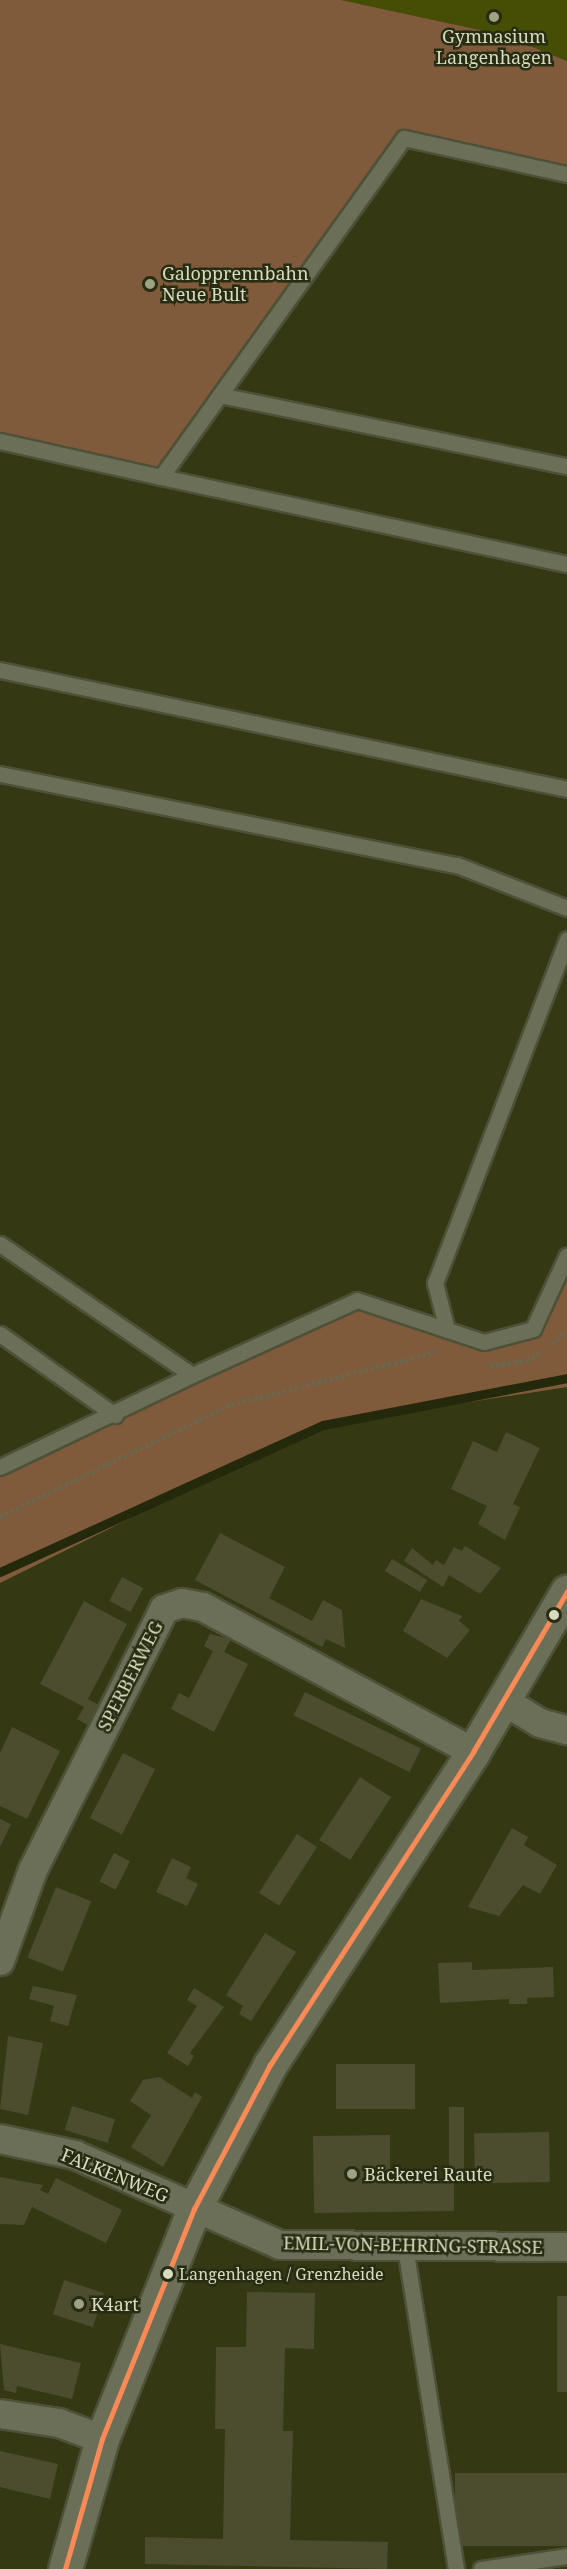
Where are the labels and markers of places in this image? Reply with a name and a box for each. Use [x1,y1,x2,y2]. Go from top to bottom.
marker: Gymnasium Langenhagen [487,10,501,24]
place label: Gymnasium Langenhagen [436,26,552,68]
place label: Galopprennbahn Neue Bult [162,263,309,306]
marker: Galopprennbahn Neue Bult [143,277,157,291]
unlabelled marker [548,1609,560,1621]
place label: Bäckerei Raute [364,2163,492,2185]
marker: Bäckerei Raute [345,2167,359,2181]
place label: Langenhagen / Grenzheide [179,2264,384,2284]
marker: Langenhagen / Grenzheide [162,2268,174,2280]
place label: K4art [91,2293,139,2315]
marker: K4art [72,2297,86,2311]

